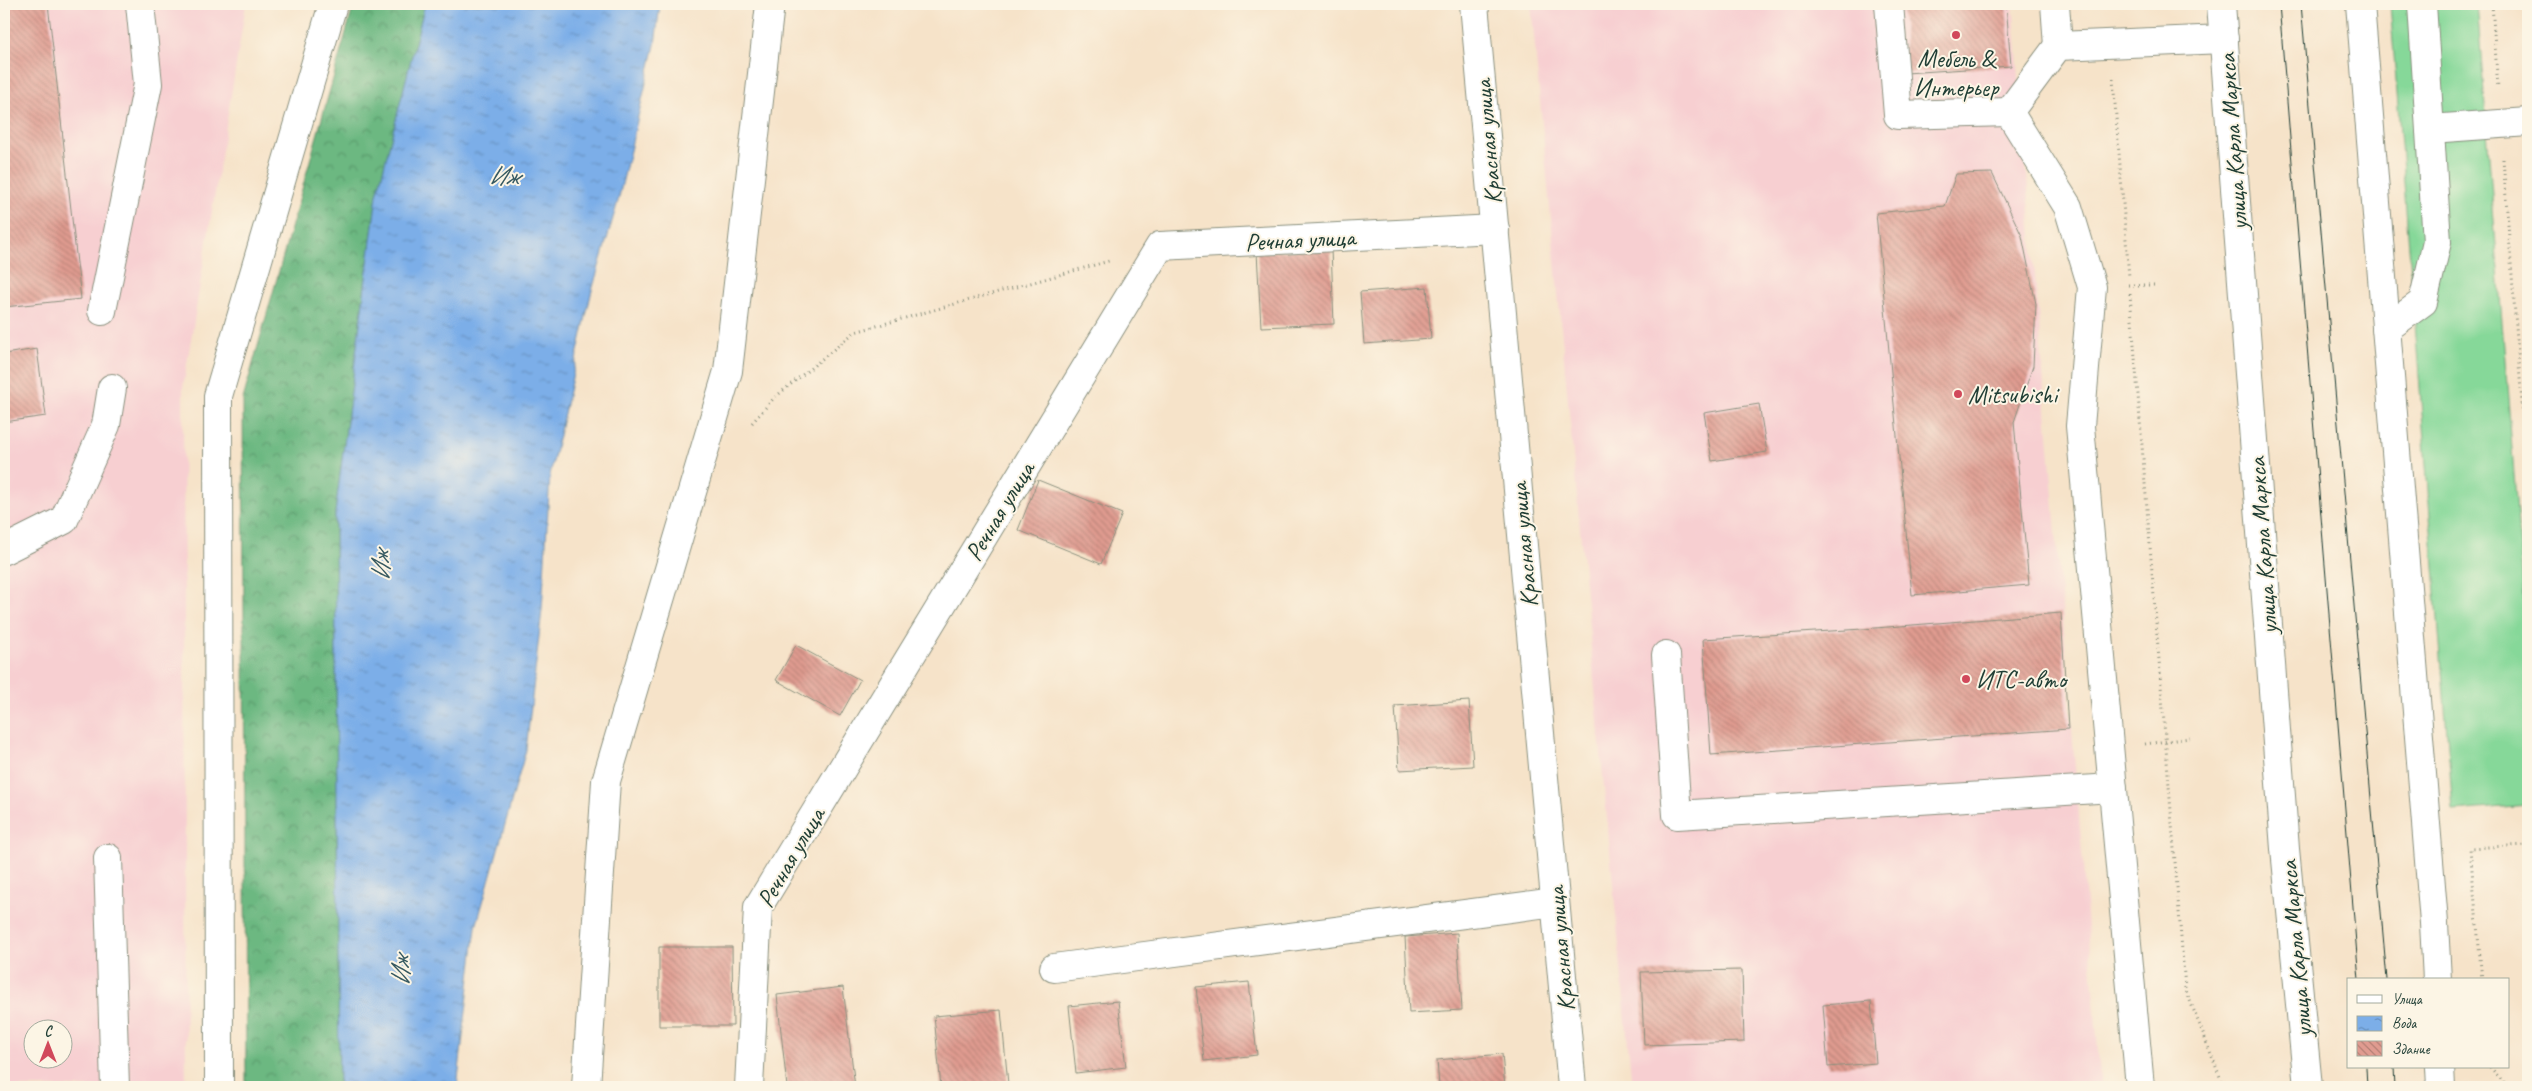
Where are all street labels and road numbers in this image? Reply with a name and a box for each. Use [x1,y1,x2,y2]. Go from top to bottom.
street label: улица Карла Маркса [2211,50,2255,234]
street label: Красная улица [1466,76,1509,206]
street label: Речная улица [1244,221,1359,259]
street label: Речная улица [958,454,1043,567]
street label: улица Карла Маркса [2241,454,2285,638]
street label: Красная улица [1502,479,1545,609]
street label: Речная улица [749,799,834,913]
street label: улица Карла Маркса [2272,857,2320,1041]
street label: Красная улица [1539,883,1582,1013]

